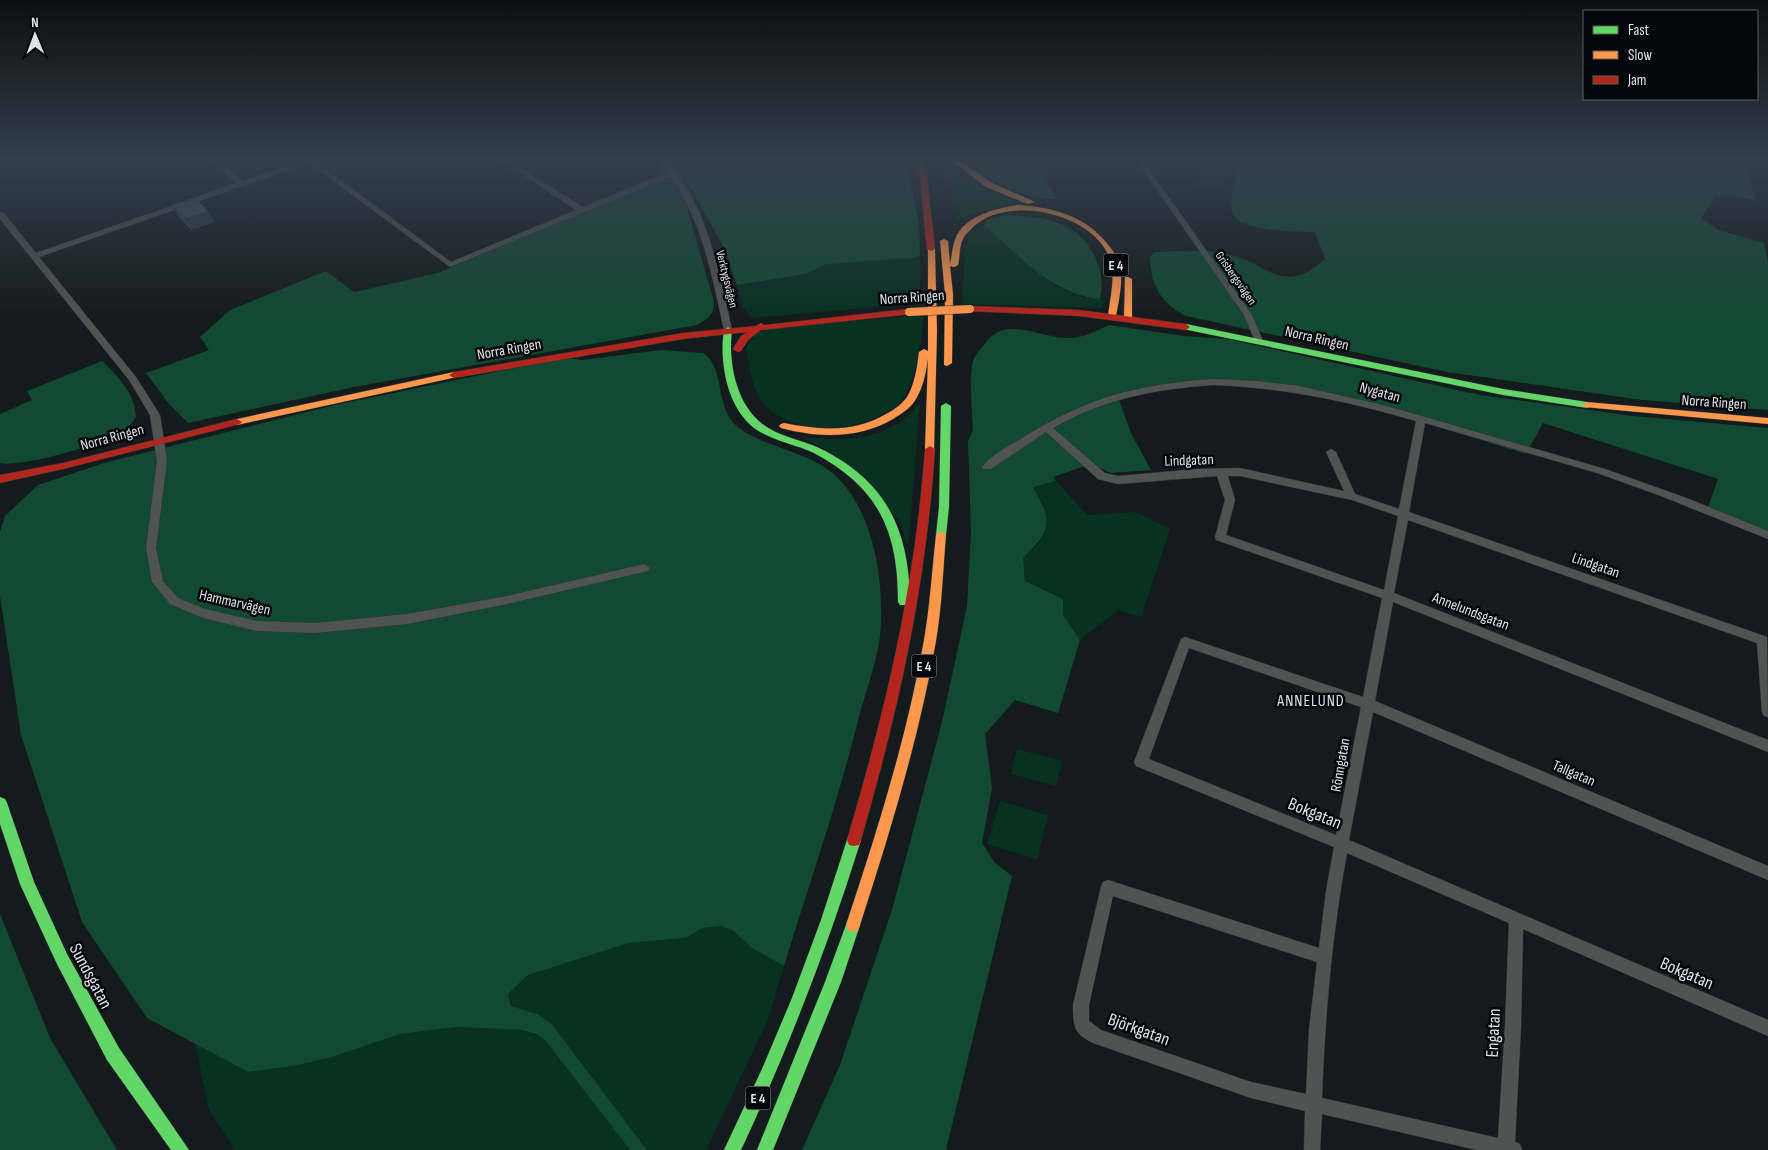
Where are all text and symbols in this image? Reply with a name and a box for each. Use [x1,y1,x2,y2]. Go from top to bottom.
north arrow [10,10,60,60]
legend [1583,10,1758,100]
text: N [31,14,39,31]
text: Fast [1628,21,1650,40]
text: Slow [1628,46,1652,65]
text: Jam [1627,71,1646,90]
street label: Verktygsvägen [712,249,741,309]
street label: Grisbergsvägen [1212,249,1259,308]
road number: E 4 [1104,254,1128,276]
street label: Norra Ringen [879,286,945,309]
street label: Norra Ringen [1283,322,1351,355]
street label: Norra Ringen [475,334,543,364]
street label: Nygatan [1357,378,1402,407]
street label: Norra Ringen [1681,391,1747,414]
street label: Norra Ringen [78,420,146,455]
street label: Lindgatan [1164,450,1214,471]
street label: Lindgatan [1569,548,1622,582]
street label: Hammarvägen [197,585,272,620]
street label: Annelundsgatan [1429,588,1512,635]
road number: E 4 [912,654,936,678]
district label: ANNELUND [1276,692,1345,711]
street label: Rönngatan [1326,737,1355,793]
street label: Tallgatan [1550,756,1598,791]
street label: Bokgatan [1285,793,1345,834]
street label: Sundsgatan [65,940,116,1012]
street label: Bokgatan [1657,953,1717,994]
street label: Engatan [1482,1008,1505,1058]
street label: Björkgatan [1105,1009,1173,1050]
road number: E 4 [746,1086,770,1110]

